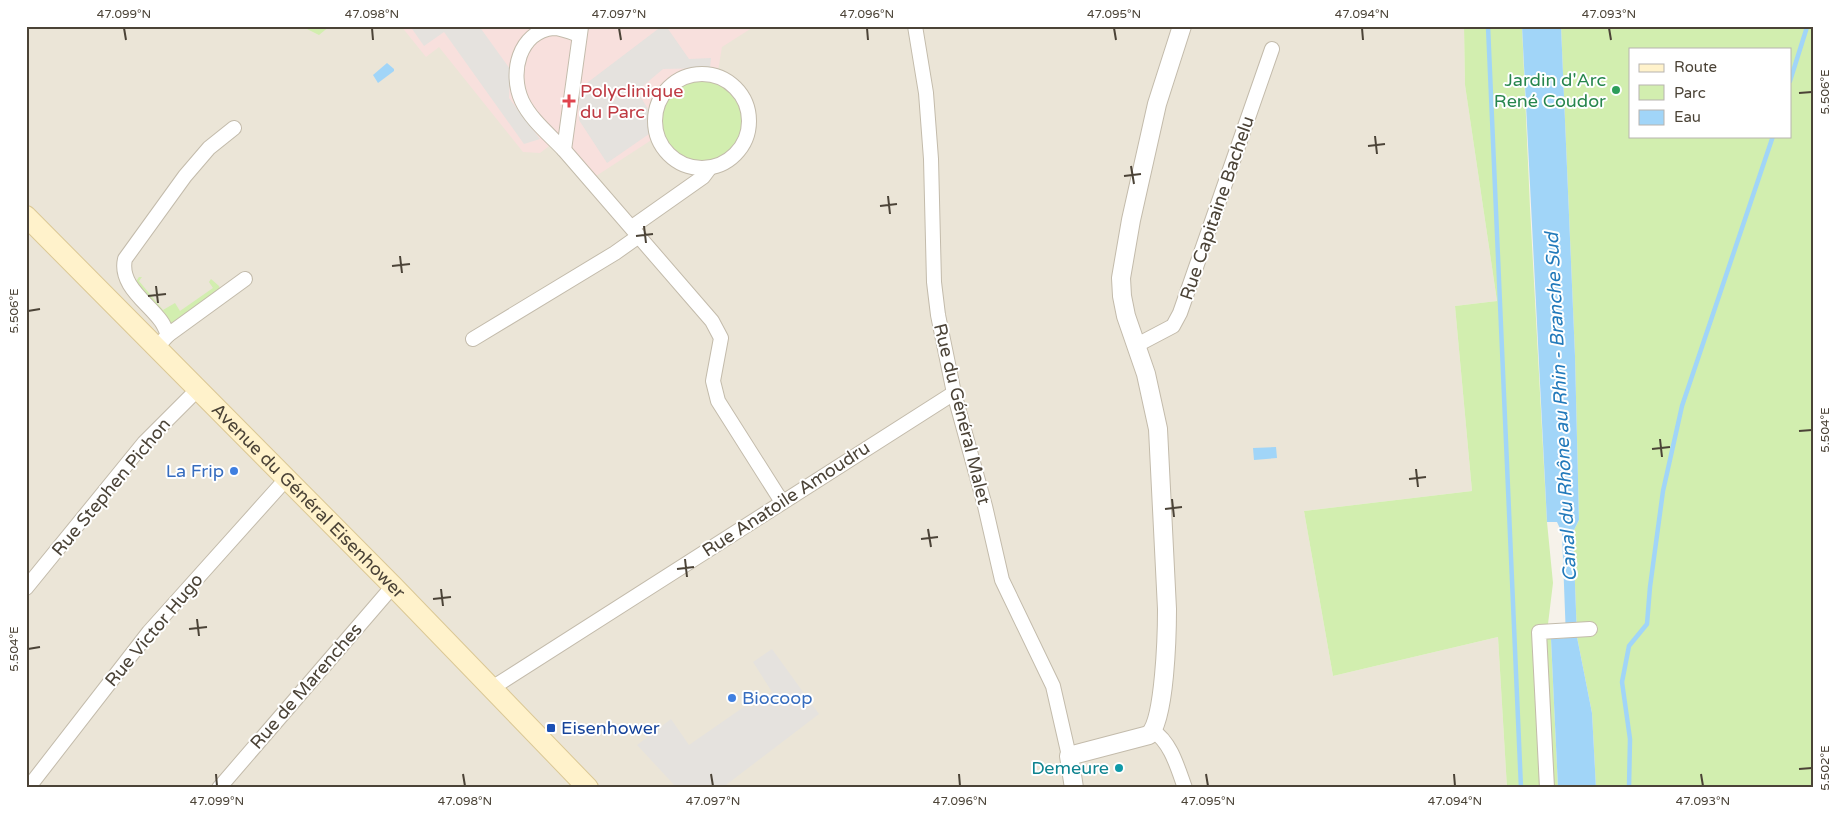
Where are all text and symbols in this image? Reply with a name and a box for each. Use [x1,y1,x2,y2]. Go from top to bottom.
text: 47.099°N [97,7,151,21]
text: 47.098°N [345,7,399,21]
text: 47.097°N [592,7,646,21]
text: 47.096°N [840,7,894,21]
text: 47.095°N [1087,7,1141,21]
text: 47.094°N [1335,7,1389,21]
text: 47.093°N [1582,7,1636,21]
legend [1629,48,1792,138]
text: Route [1674,58,1717,76]
place label: Jardin d'Arc René Coudor [1494,69,1606,112]
text: 5.506°E [1818,69,1832,115]
place label: Polyclinique du Parc [580,80,683,123]
marker: Jardin d'Arc René Coudor [1610,84,1622,96]
text: Parc [1674,84,1706,102]
marker: Polyclinique du Parc [562,94,576,108]
text: Eau [1674,108,1701,126]
street label: Rue Capitaine Bachelu [1175,113,1259,303]
water label: Canal du Rhône au Rhin - Branche Sud [1541,230,1581,582]
text: 5.506°E [7,288,21,334]
street label: Rue du Général Malet [929,321,995,507]
street label: Avenue du Général Eisenhower [207,398,410,603]
text: 5.504°E [1818,407,1832,453]
street label: Rue Stephen Pichon [47,414,175,560]
street label: Rue Anatoile Amoudru [698,437,874,561]
place label: La Frip [166,460,224,482]
marker: La Frip [228,465,240,477]
street label: Rue Victor Hugo [100,569,208,691]
street label: Rue de Marenches [245,619,367,753]
text: 5.504°E [7,626,21,672]
place label: Biocoop [742,687,813,709]
marker: Biocoop [726,692,738,704]
place label: Eisenhower [561,717,660,739]
marker: Eisenhower [545,722,557,734]
text: 5.502°E [1818,745,1832,791]
place label: Demeure [1031,757,1109,779]
marker: Demeure [1113,762,1125,774]
text: 47.099°N [190,794,244,808]
text: 47.098°N [438,794,492,808]
text: 47.097°N [686,794,740,808]
text: 47.096°N [933,794,987,808]
text: 47.095°N [1181,794,1235,808]
text: 47.094°N [1428,794,1482,808]
text: 47.093°N [1676,794,1730,808]

